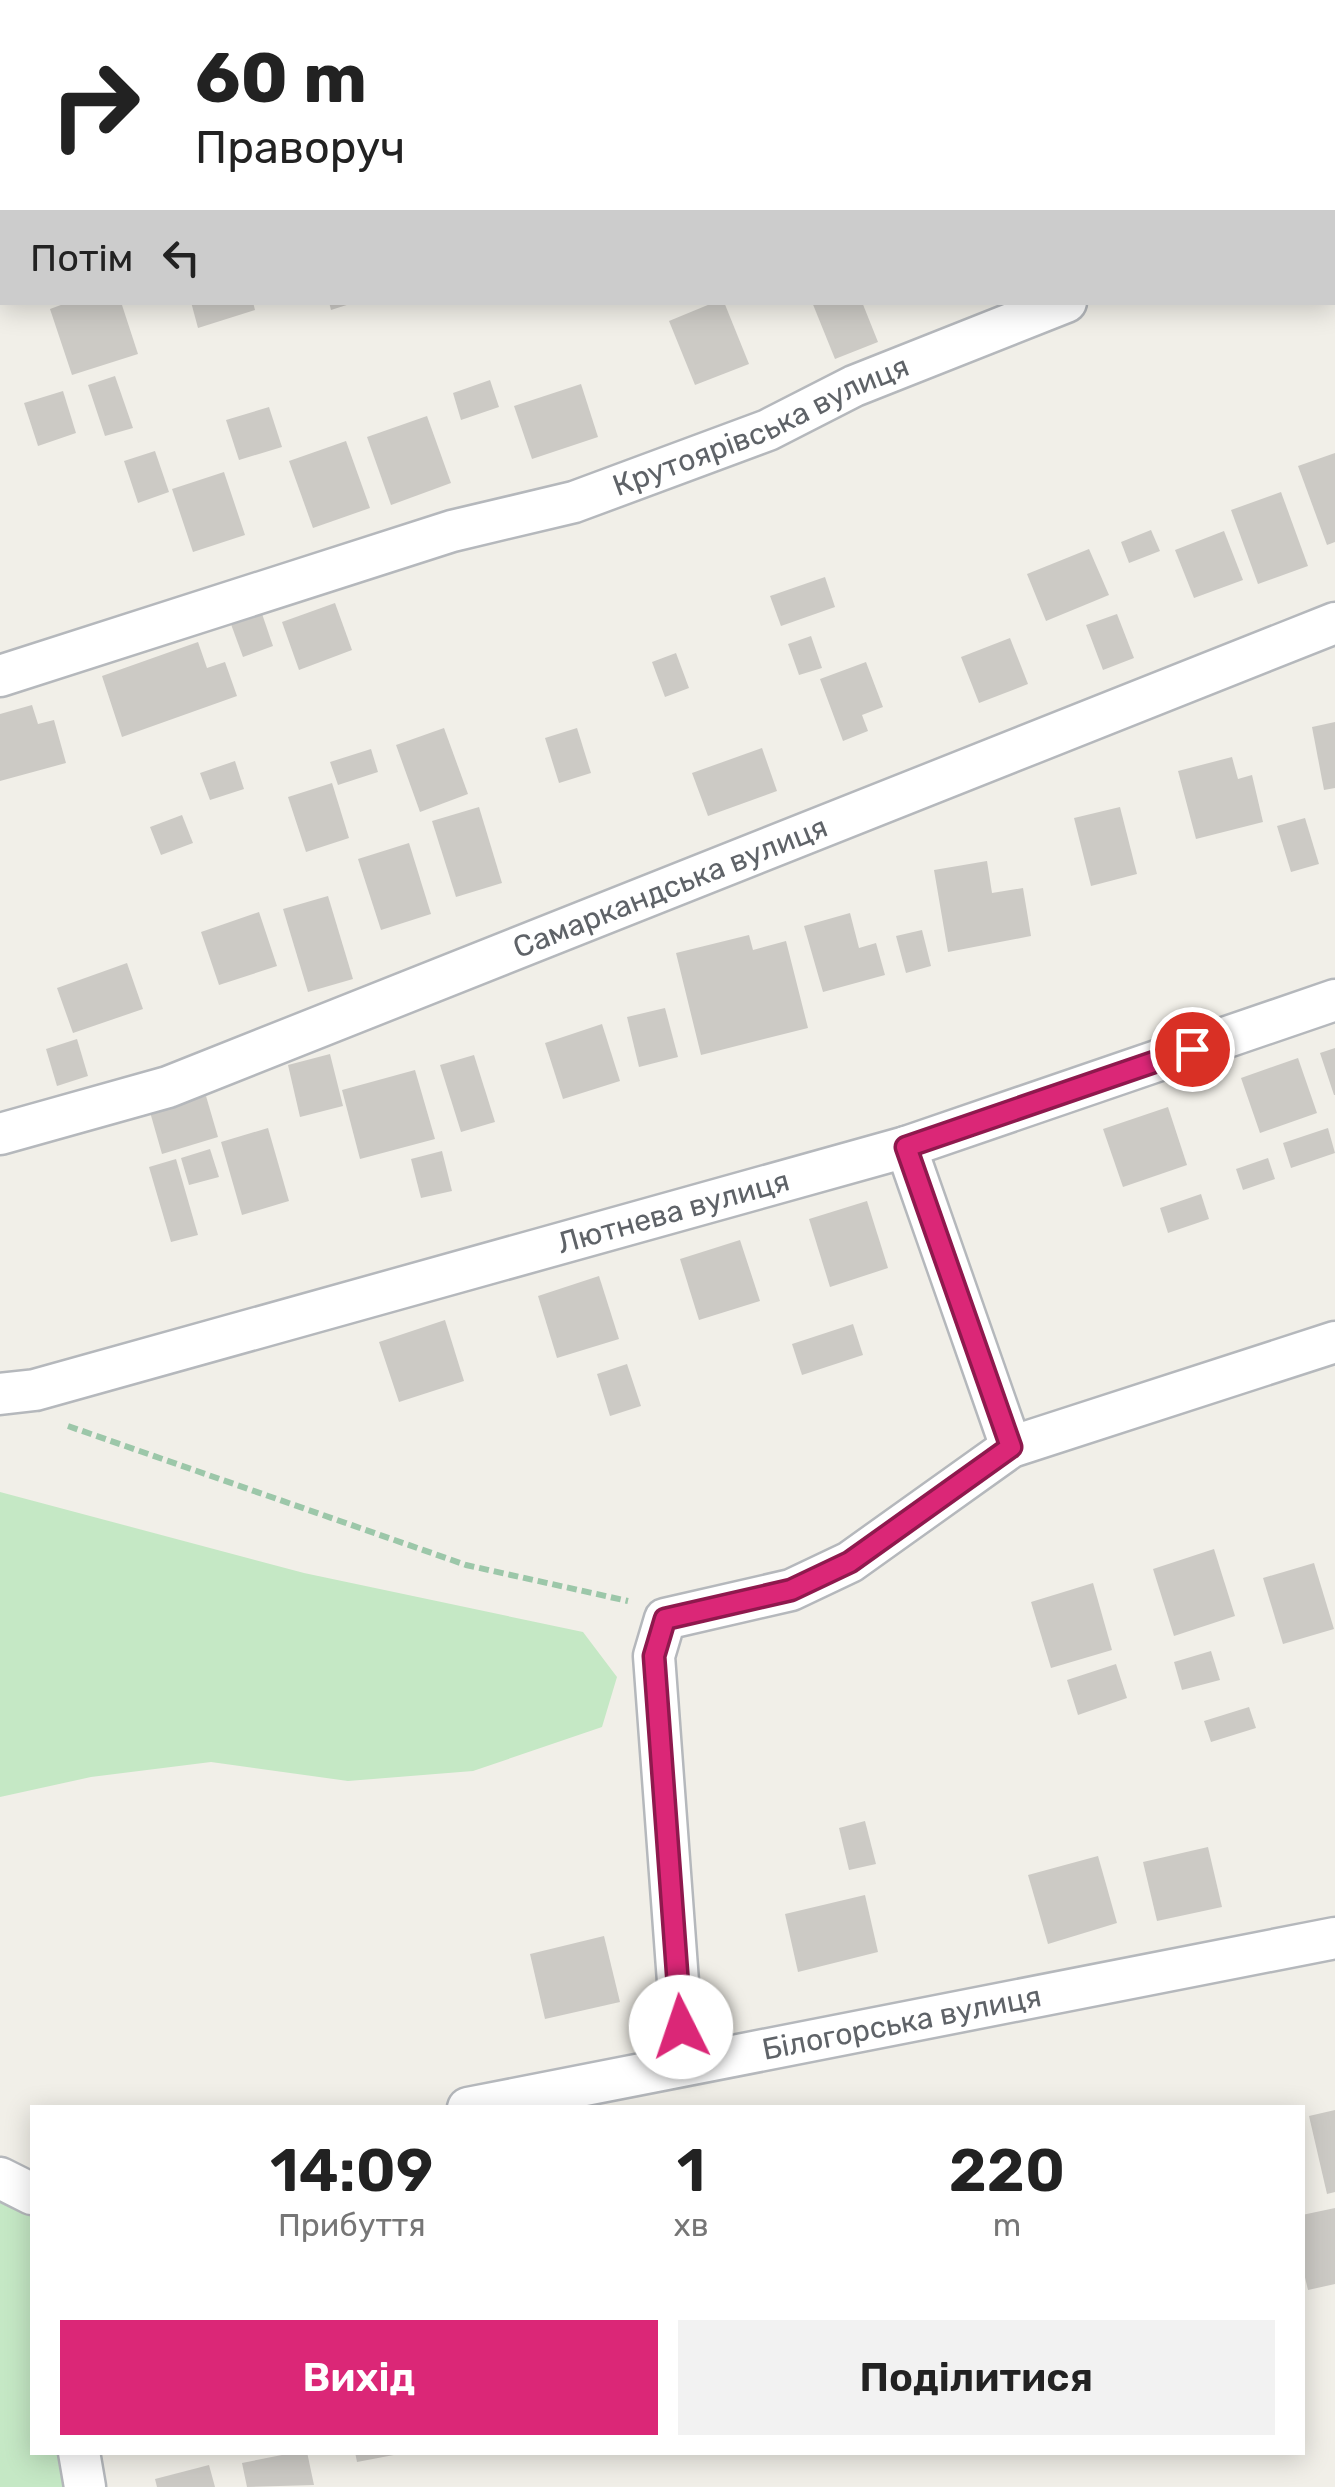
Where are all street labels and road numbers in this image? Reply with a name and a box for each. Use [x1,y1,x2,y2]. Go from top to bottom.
street label: Крутоярівська вулиця [608,348,914,504]
street label: Самаркандська вулиця [508,809,833,966]
street label: Лютнева вулиця [553,1162,793,1261]
street label: Білогорська вулиця [759,1978,1044,2068]

